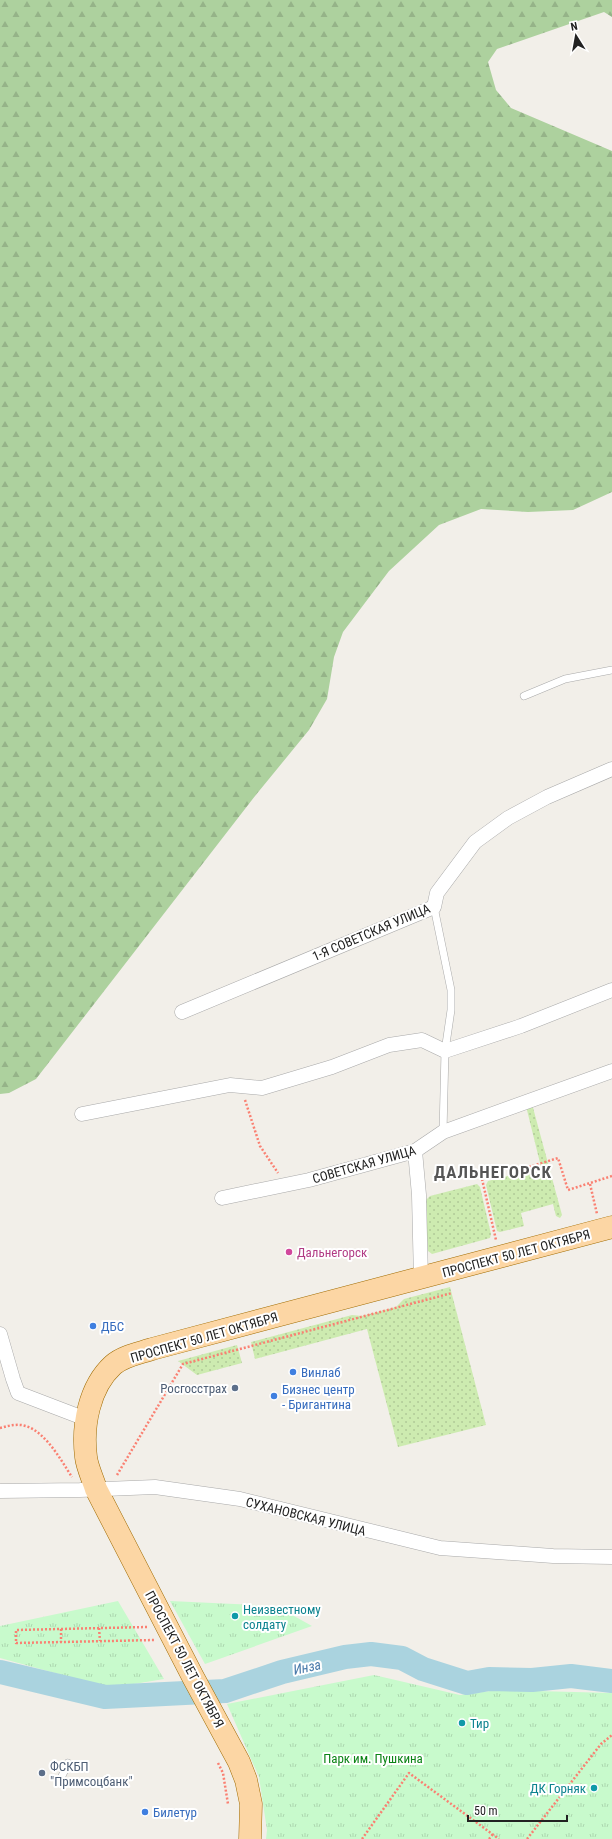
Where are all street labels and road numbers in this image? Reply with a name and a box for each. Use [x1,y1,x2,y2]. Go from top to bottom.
street label: 1-Я СОВЕТСКАЯ УЛИЦА [310,901,433,964]
street label: СОВЕТСКАЯ УЛИЦА [311,1142,418,1186]
street label: ПРОСПЕКТ 50 ЛЕТ ОКТЯБРЯ [441,1226,592,1280]
street label: ПРОСПЕКТ 50 ЛЕТ ОКТЯБРЯ [129,1309,280,1366]
street label: СУХАНОВСКАЯ УЛИЦА [244,1494,368,1539]
street label: ПРОСПЕКТ 50 ЛЕТ ОКТЯБРЯ [142,1588,227,1730]

